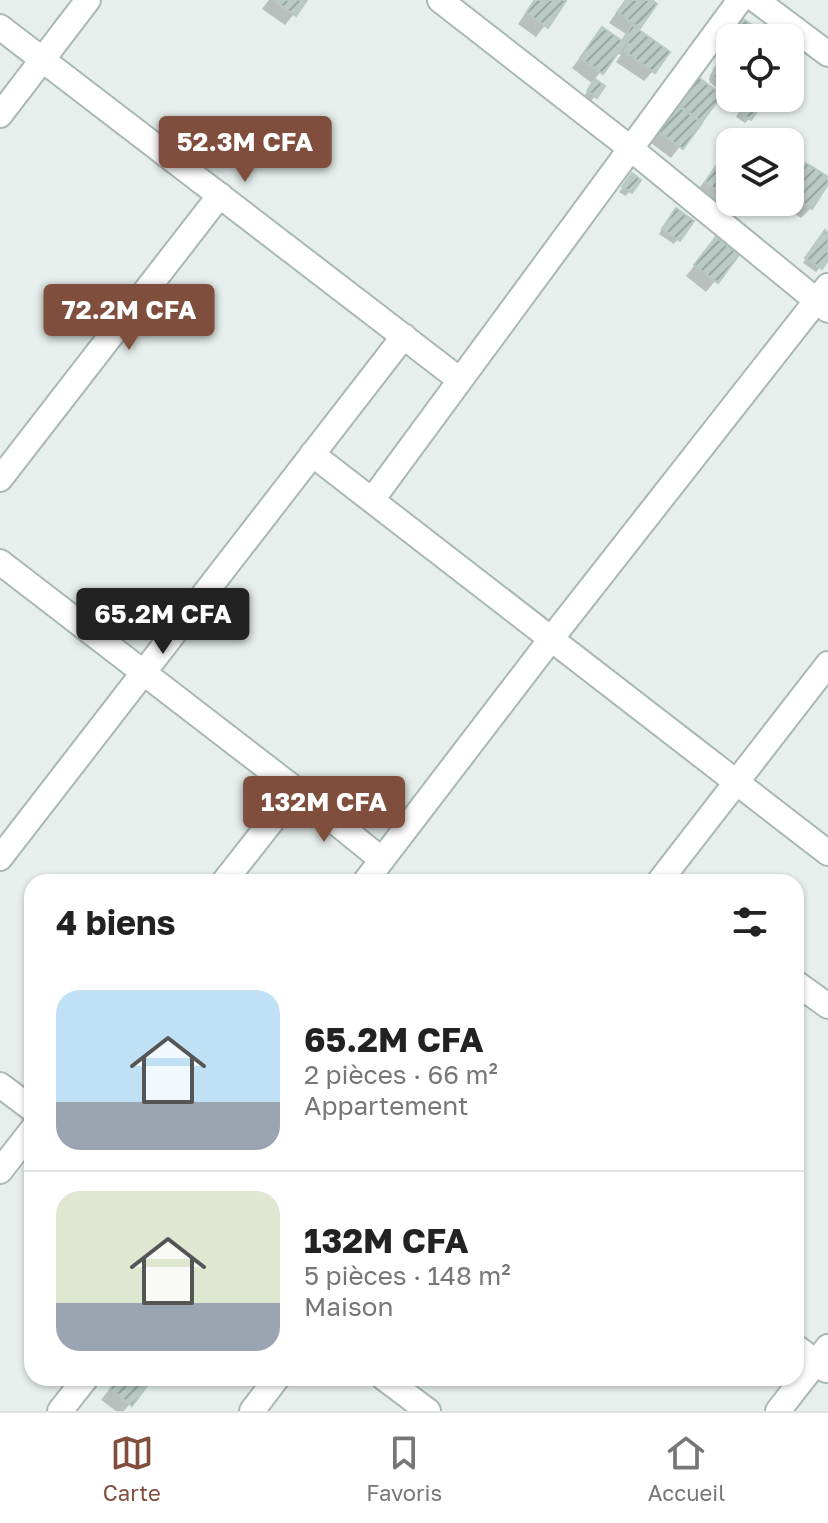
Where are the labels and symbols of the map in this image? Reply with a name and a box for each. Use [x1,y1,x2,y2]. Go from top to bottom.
pin: 52.3M CFA [153,116,337,184]
pin: 72.2M CFA [37,284,221,352]
pin: 65.2M CFA [71,588,255,656]
pin: 132M CFA [241,776,407,844]

